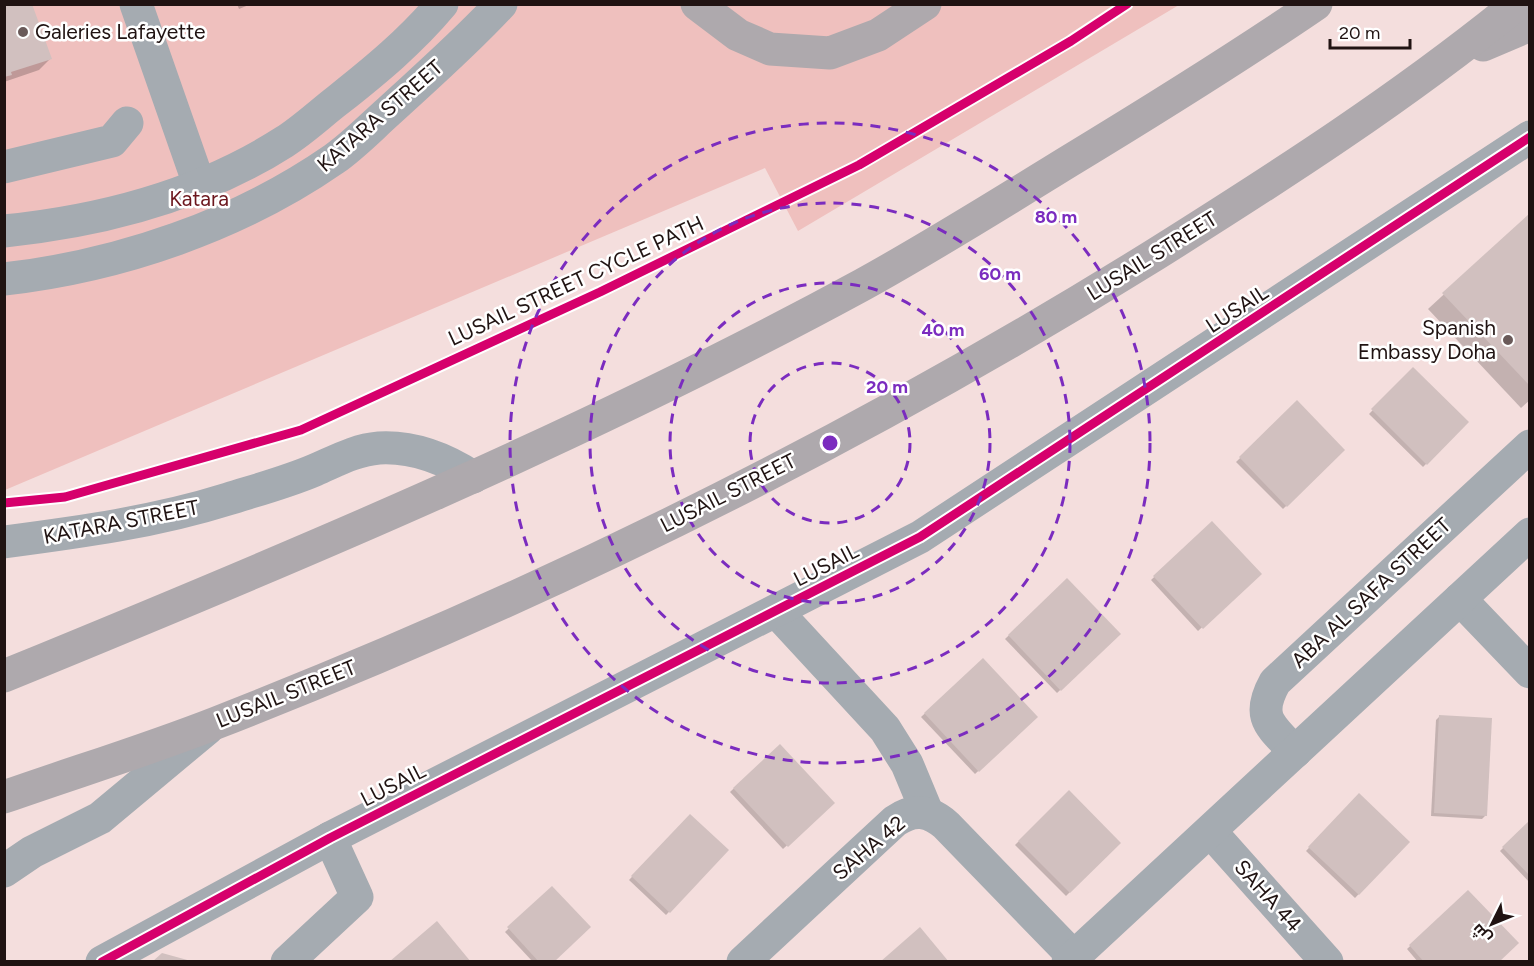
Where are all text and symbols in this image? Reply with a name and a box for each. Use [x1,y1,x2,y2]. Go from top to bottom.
scale bar [1330,12,1410,50]
place label: Galeries Lafayette [35,19,206,44]
text: 20 m [1339,22,1380,44]
marker: Galeries Lafayette [16,25,30,39]
street label: KATARA STREET [312,54,448,177]
park label: Katara [169,186,229,211]
street label: LUSAIL STREET [1082,205,1222,306]
text: 80 m [1035,206,1077,228]
street label: LUSAIL STREET CYCLE PATH [444,210,707,351]
text: 60 m [979,263,1021,285]
street label: LUSAIL [1201,279,1273,338]
place label: Spanish Embassy Doha [1358,315,1496,364]
text: 40 m [921,319,965,341]
marker: Spanish Embassy Doha [1501,333,1515,347]
text: 20 m [866,376,908,398]
centre of rings [820,433,840,453]
street label: LUSAIL STREET [656,447,800,537]
street label: KATARA STREET [41,494,201,549]
street label: ABA AL SAFA STREET [1286,512,1456,673]
street label: LUSAIL [789,538,862,591]
street label: LUSAIL STREET [212,654,360,733]
street label: LUSAIL [356,758,429,811]
street label: SAHA 42 [827,810,910,885]
street label: SAHA 44 [1230,854,1307,937]
north arrow [1462,894,1522,954]
text: ش [1467,920,1495,948]

